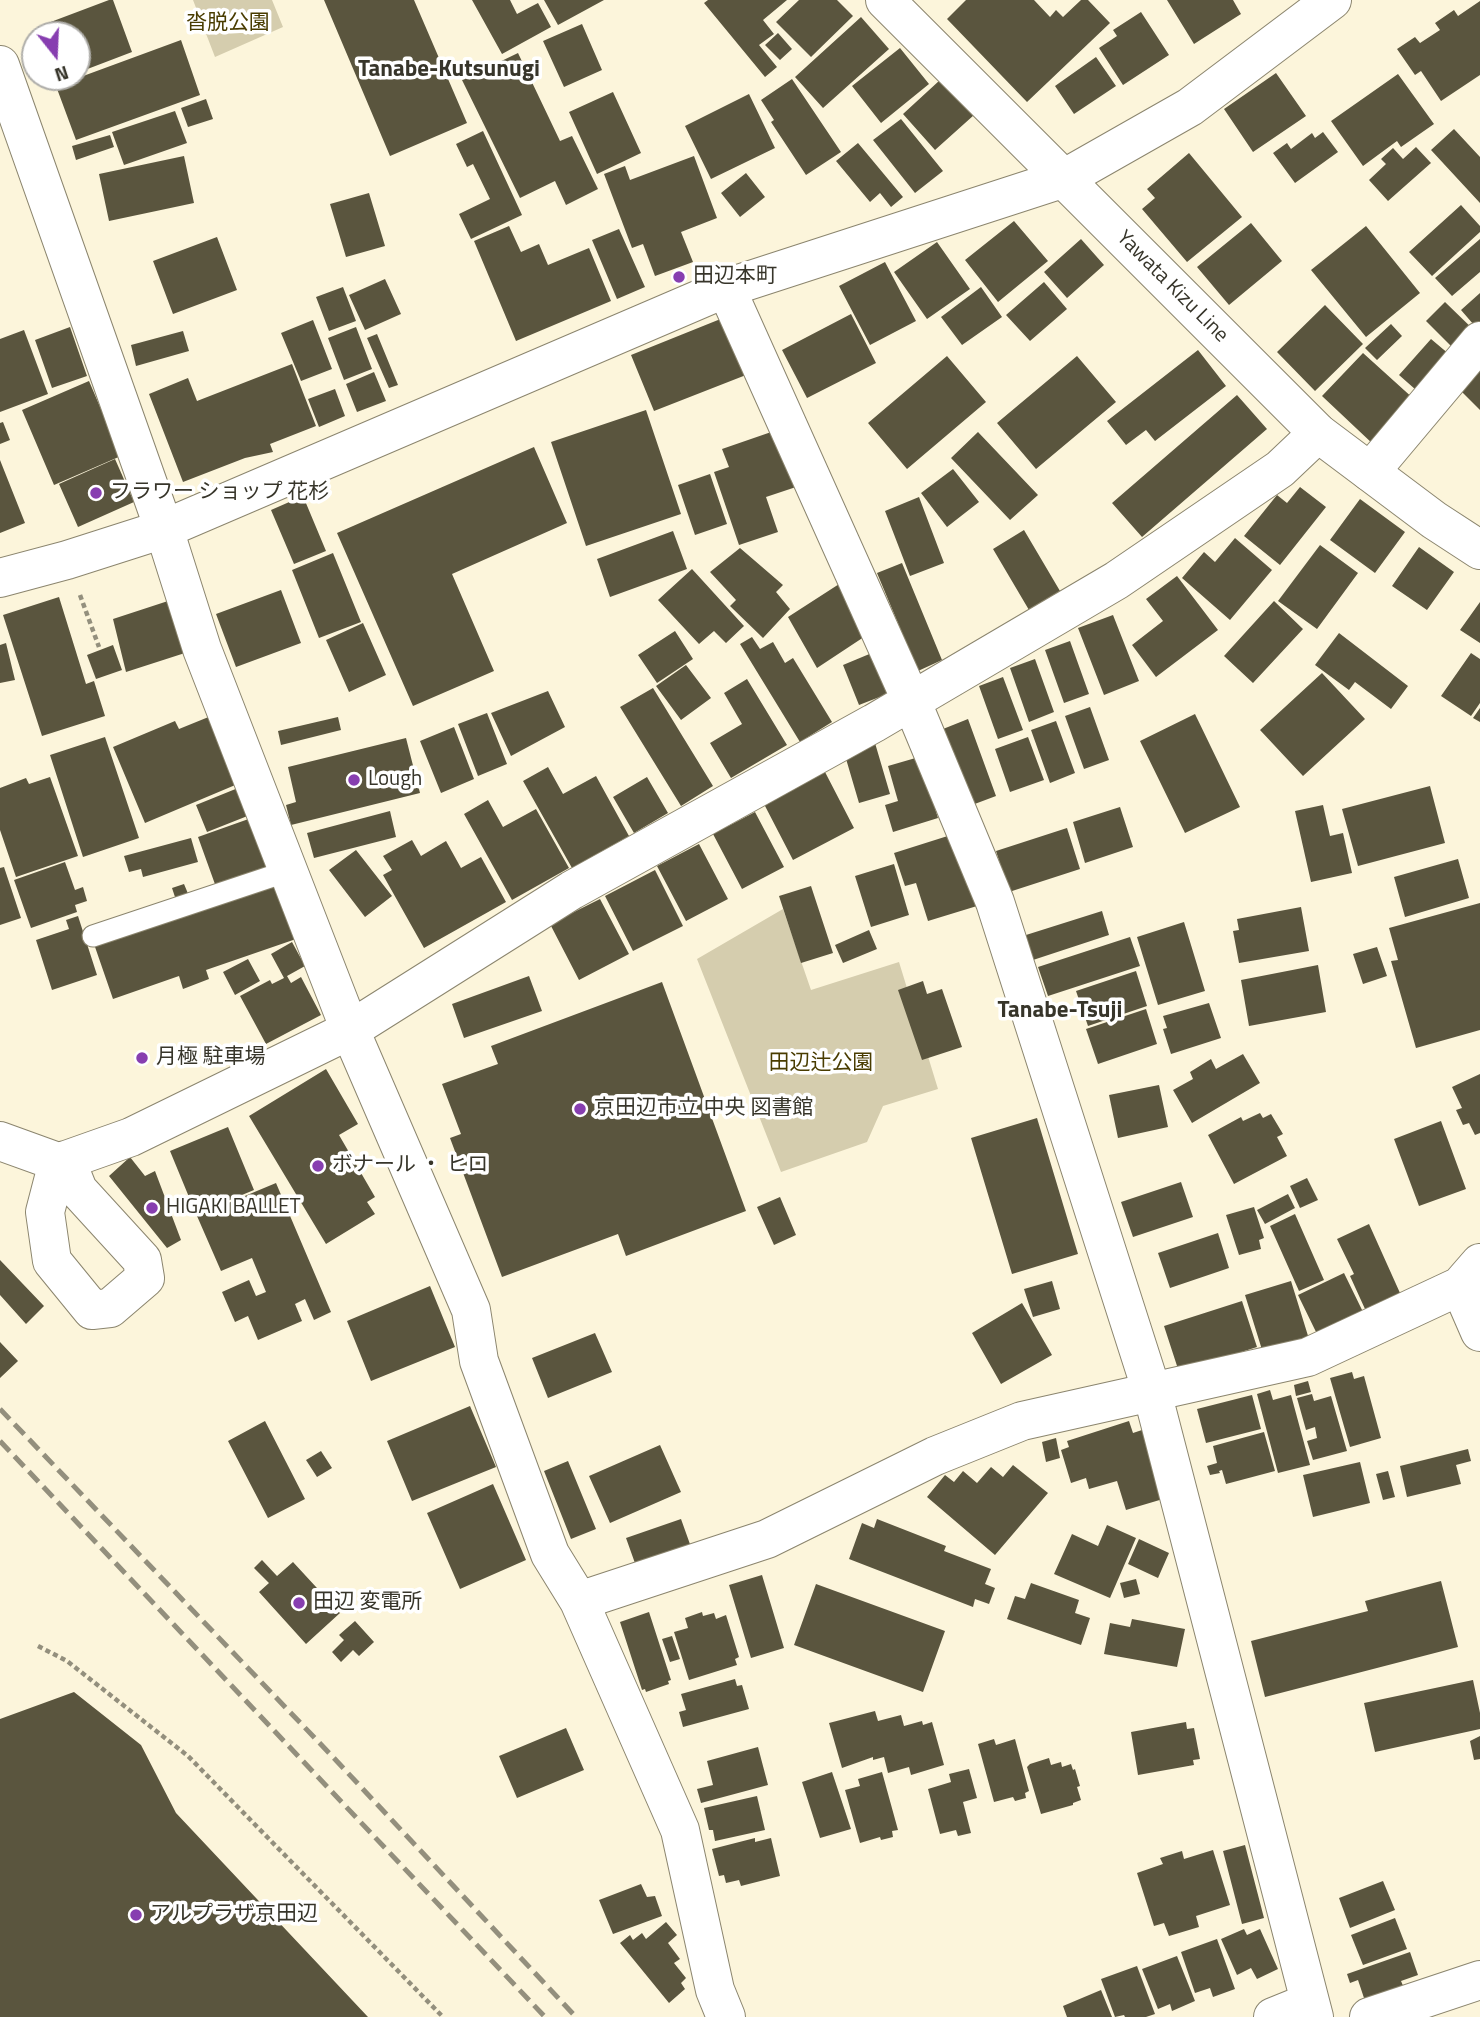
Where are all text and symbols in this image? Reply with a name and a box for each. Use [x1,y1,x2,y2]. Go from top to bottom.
park label: 沓脱公園 [186,11,270,37]
north arrow [21,21,91,91]
district label: Tanabe-Kutsunugi [358,56,540,84]
text: N [51,59,73,90]
street label: Yawata Kizu Line [1111,226,1233,348]
place label: 田辺本町 [693,264,777,290]
marker: 田辺本町 [671,269,687,285]
place label: フラワー ショップ 花杉 [110,480,329,506]
marker: フラワー ショップ 花杉 [88,485,104,501]
place label: Lough [368,767,422,793]
marker: Lough [346,772,362,788]
district label: Tanabe-Tsuji [998,997,1122,1025]
place label: 月極 駐車場 [156,1045,266,1071]
marker: 月極 駐車場 [134,1050,150,1066]
park label: 田辺辻公園 [769,1051,873,1077]
place label: 京田辺市立 中央 図書館 [594,1096,813,1122]
marker: 京田辺市立 中央 図書館 [572,1101,588,1117]
place label: ボナール ・ ヒロ [332,1153,488,1179]
marker: ボナール ・ ヒロ [310,1158,326,1174]
place label: HIGAKI BALLET [166,1195,301,1221]
marker: HIGAKI BALLET [144,1200,160,1216]
place label: 田辺 変電所 [313,1590,423,1616]
marker: 田辺 変電所 [291,1595,307,1611]
place label: アルプラザ京田辺 [150,1902,318,1928]
marker: アルプラザ京田辺 [128,1907,144,1923]

